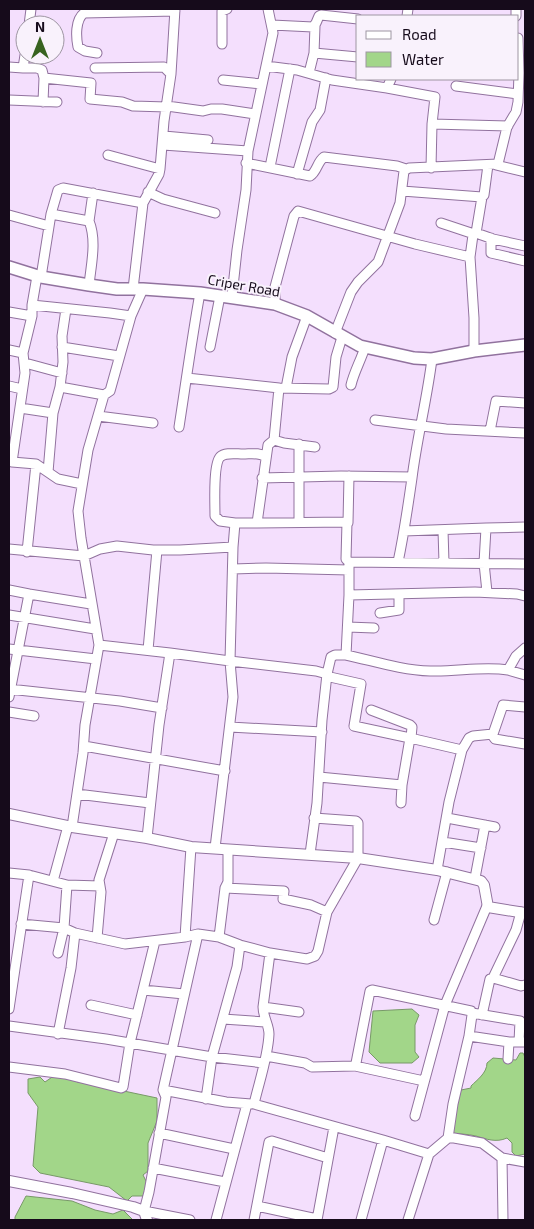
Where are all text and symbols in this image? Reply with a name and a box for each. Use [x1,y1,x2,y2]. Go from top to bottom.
north arrow [15,15,65,65]
legend [356,15,519,80]
text: N [35,18,45,35]
text: Road [402,25,437,43]
text: Water [402,50,444,68]
street label: Criper Road [206,270,282,300]

